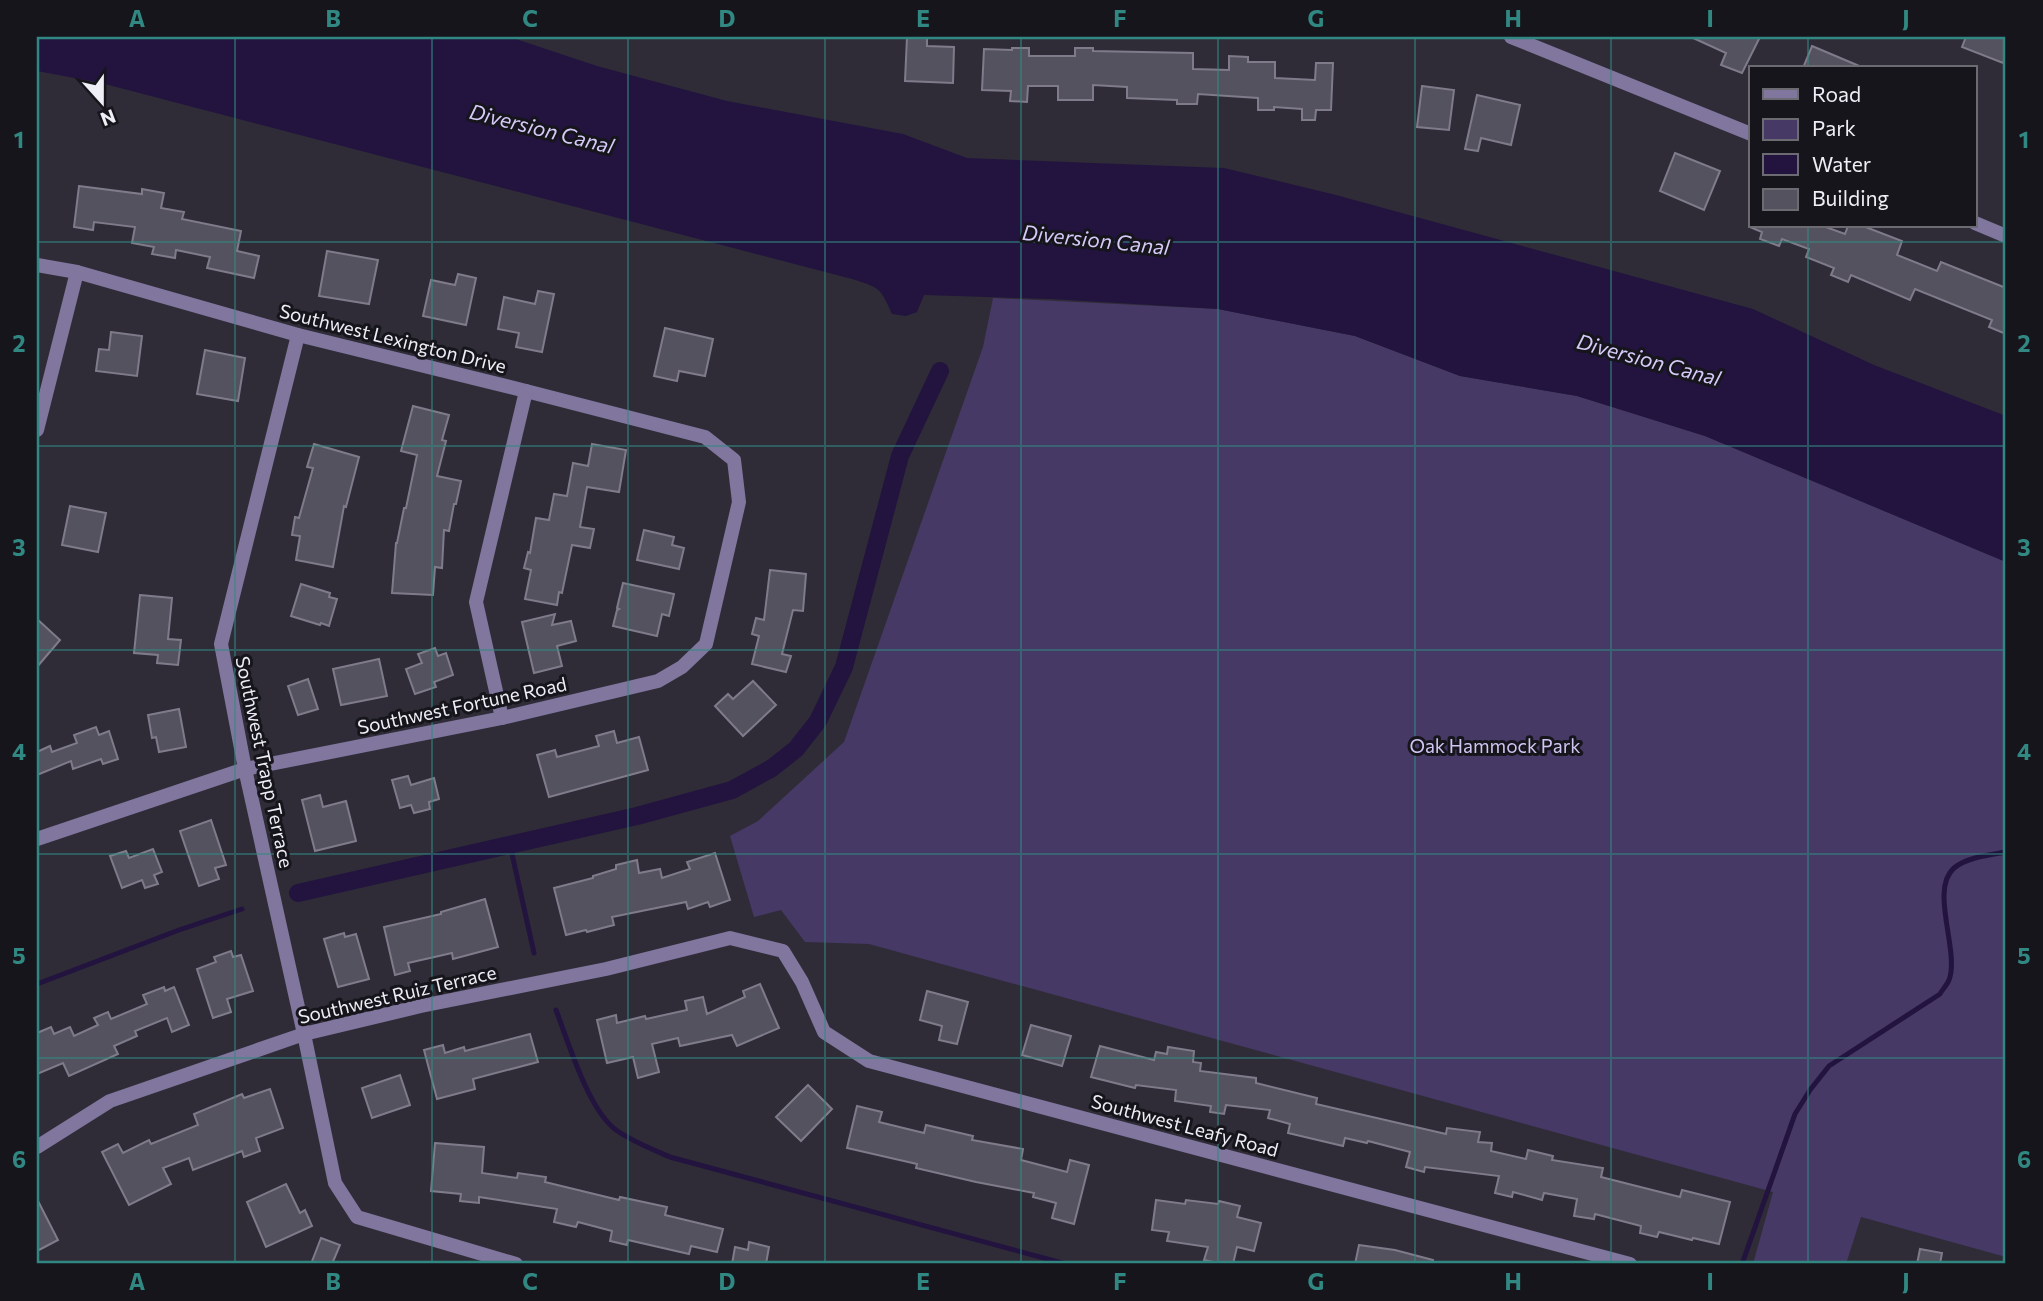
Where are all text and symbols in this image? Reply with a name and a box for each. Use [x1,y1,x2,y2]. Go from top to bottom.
text: A [129,4,146,32]
text: B [325,4,341,32]
text: C [522,4,538,32]
text: D [719,4,736,32]
text: E [916,4,930,32]
text: F [1113,4,1127,32]
text: G [1308,4,1324,32]
text: H [1504,4,1522,32]
text: I [1706,4,1714,32]
text: J [1902,4,1910,32]
north arrow [66,66,136,136]
legend [1749,66,1976,228]
text: Road [1812,81,1861,106]
water label: Diversion Canal [467,98,617,158]
text: N [97,105,119,132]
text: Park [1812,115,1856,140]
text: 1 [14,125,24,153]
text: 1 [2019,125,2029,153]
text: Water [1812,151,1871,176]
text: Building [1812,185,1889,210]
water label: Diversion Canal [1021,219,1171,259]
street label: Southwest Lexington Drive [277,299,509,377]
water label: Diversion Canal [1574,328,1724,390]
text: 2 [12,329,26,357]
text: 2 [2017,329,2031,357]
text: 3 [12,533,26,561]
text: 3 [2017,533,2031,561]
street label: Southwest Trapp Terrace [231,654,299,870]
street label: Southwest Fortune Road [355,672,569,738]
park label: Oak Hammock Park [1409,734,1581,757]
text: 4 [12,737,26,765]
text: 4 [2017,737,2031,765]
text: 5 [12,941,26,969]
text: 5 [2017,941,2031,969]
street label: Southwest Ruiz Terrace [296,960,498,1028]
street label: Southwest Leafy Road [1089,1089,1281,1161]
text: 6 [12,1145,26,1173]
text: 6 [2017,1145,2031,1173]
text: A [129,1267,146,1295]
text: B [325,1267,341,1295]
text: C [522,1267,538,1295]
text: D [719,1267,736,1295]
text: E [916,1267,930,1295]
text: F [1113,1267,1127,1295]
text: G [1308,1267,1324,1295]
text: H [1504,1267,1522,1295]
text: I [1706,1267,1714,1295]
text: J [1902,1267,1910,1295]

